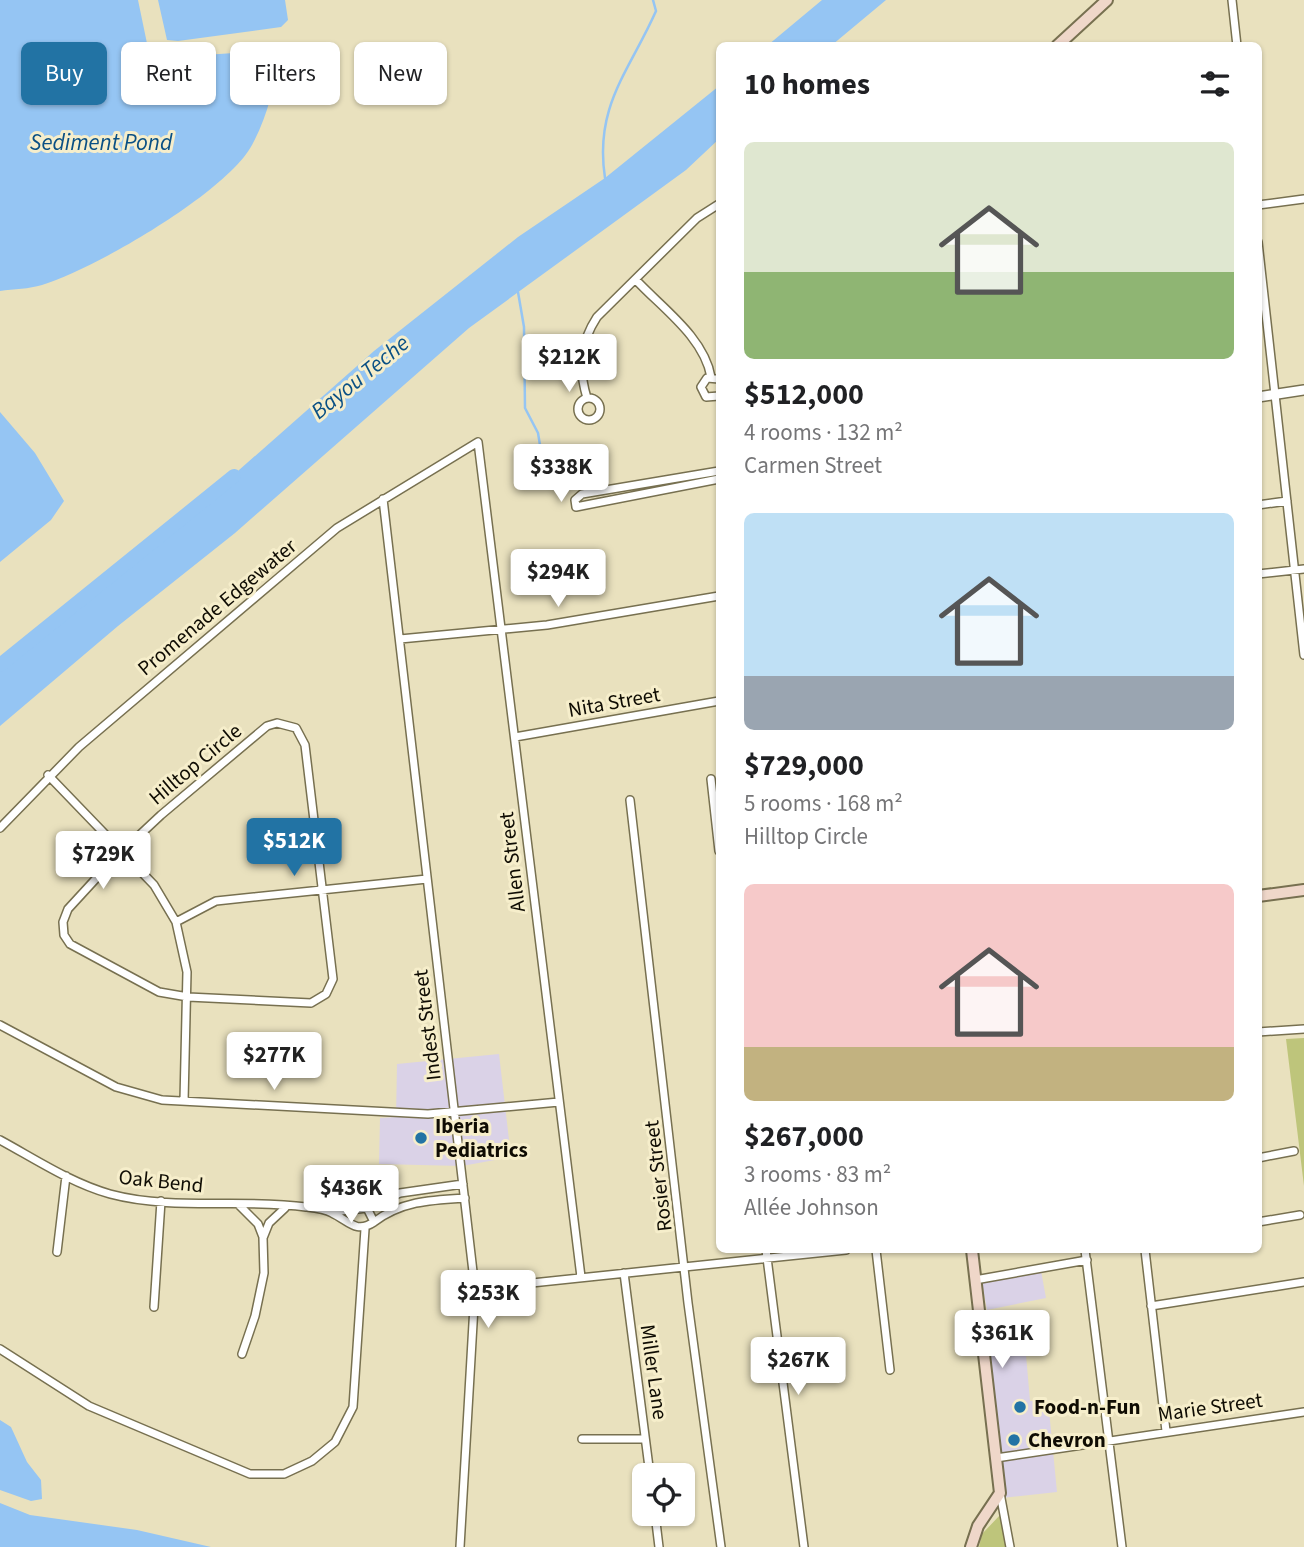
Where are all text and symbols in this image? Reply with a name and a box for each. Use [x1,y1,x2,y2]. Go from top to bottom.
chip: Buy [21,42,107,105]
chip: Rent [121,42,216,105]
chip: Filters [230,42,340,105]
chip: New [354,42,447,105]
text: 10 homes [744,63,870,106]
icon: filters [1196,65,1234,103]
water label: Sediment Pond [30,126,173,159]
icon: home [926,187,1052,313]
water label: Bayou Teche [304,327,416,427]
pin: $212K [520,334,618,394]
text: $212K [538,340,600,373]
text: $512,000 [744,373,864,416]
text: 4 rooms · 132 m² [744,416,903,449]
pin: $338K [512,444,610,504]
text: Carmen Street [744,449,882,482]
text: $338K [530,450,592,483]
street label: Promenade Edgewater [131,531,304,683]
pin: $294K [509,550,607,609]
text: $294K [527,555,589,588]
icon: home [926,558,1052,684]
street label: Nita Street [566,679,662,725]
street label: Hilltop Circle [142,716,248,812]
text: $729,000 [744,744,864,787]
text: 5 rooms · 168 m² [744,787,903,820]
street label: Allen Street [491,810,533,914]
pin: $512K [245,818,343,878]
text: Hilltop Circle [744,820,868,853]
text: $512K [263,824,325,857]
pin: $729K [54,832,152,891]
text: $729K [72,837,134,870]
icon: home [926,929,1052,1055]
street label: Indest Street [405,968,449,1082]
pin: $277K [225,1032,323,1092]
text: $277K [243,1038,305,1071]
place label: Iberia Pediatrics [435,1111,528,1165]
text: $267,000 [744,1115,864,1158]
street label: Rosier Street [636,1119,680,1233]
marker: Iberia Pediatrics [413,1130,429,1146]
text: 3 rooms · 83 m² [744,1158,891,1191]
street label: Oak Bend [117,1162,205,1200]
pin: $436K [302,1166,400,1225]
text: $436K [320,1171,382,1204]
text: Allée Johnson [744,1191,879,1224]
pin: $253K [439,1270,537,1330]
text: $253K [457,1276,519,1309]
pin: $361K [953,1310,1051,1370]
text: $361K [971,1316,1033,1349]
street label: Miller Lane [632,1323,676,1421]
pin: $267K [749,1338,847,1397]
text: $267K [767,1343,829,1376]
street label: Marie Street [1156,1385,1264,1429]
place label: Food-n-Fun [1034,1392,1140,1422]
marker: Food-n-Fun [1012,1399,1028,1415]
place label: Chevron [1028,1425,1106,1455]
marker: Chevron [1006,1432,1022,1448]
map controls [632,1463,695,1526]
button: locate [632,1463,695,1526]

